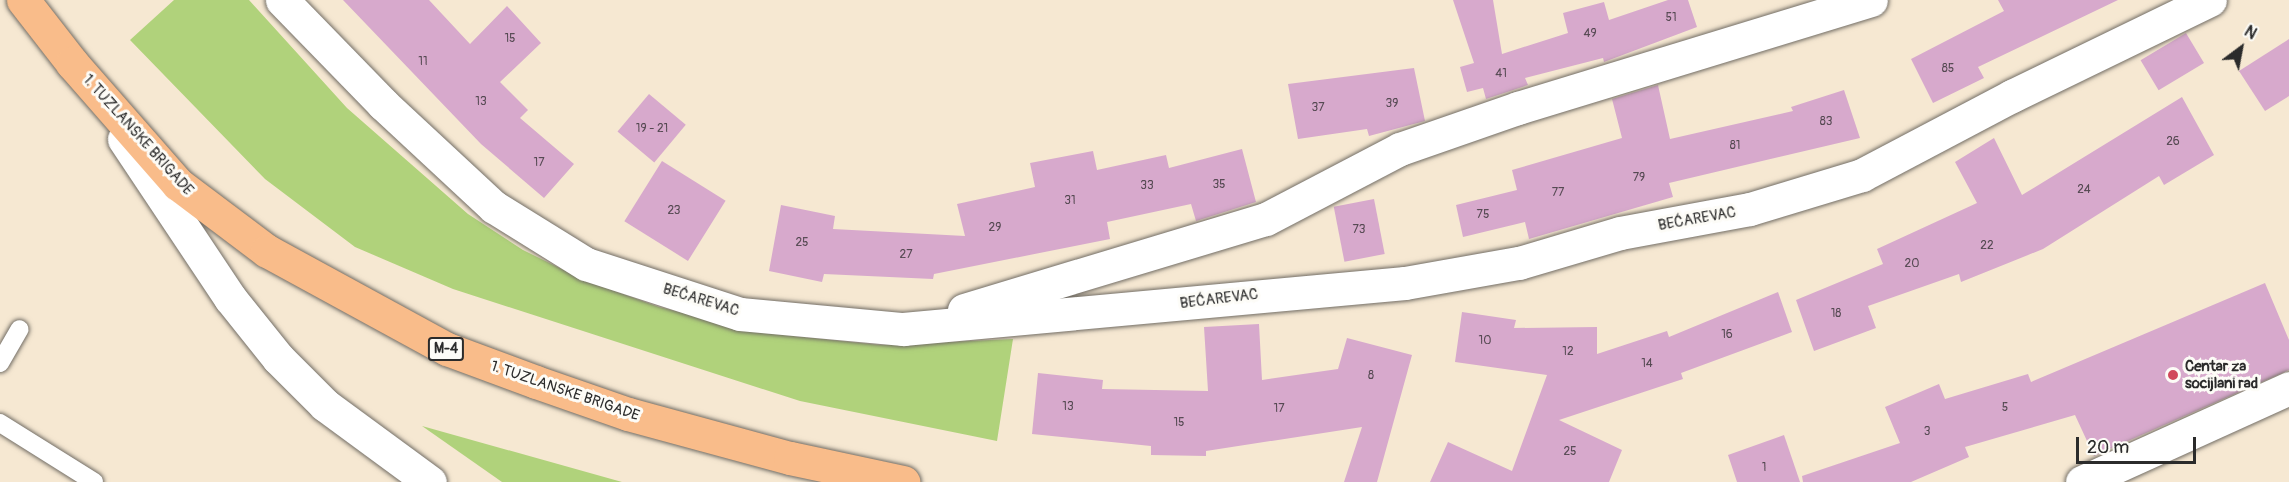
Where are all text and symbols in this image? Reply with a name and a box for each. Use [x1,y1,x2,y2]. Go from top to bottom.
house number: 51 [1665,11,1677,25]
north arrow [2211,18,2271,78]
text: N [2241,21,2260,44]
house number: 49 [1583,27,1597,41]
house number: 15 [504,32,516,46]
house number: 11 [418,55,428,69]
house number: 85 [1942,62,1954,76]
house number: 41 [1495,67,1507,81]
street label: 1. TUZLANSKE BRIGADE [79,71,197,199]
house number: 13 [475,95,487,109]
house number: 39 [1386,97,1398,111]
house number: 37 [1311,101,1325,115]
house number: 83 [1820,115,1832,129]
house number: 19 - 21 [636,122,668,136]
house number: 26 [2166,135,2180,149]
house number: 81 [1730,139,1740,153]
house number: 17 [533,156,545,170]
house number: 79 [1633,171,1645,185]
house number: 35 [1212,178,1226,192]
house number: 33 [1140,179,1154,193]
house number: 24 [2077,183,2091,197]
house number: 77 [1552,186,1564,200]
house number: 31 [1064,194,1076,208]
street label: BEĆAREVAC [1657,203,1737,235]
house number: 23 [667,204,681,218]
house number: 75 [1477,208,1489,222]
house number: 29 [989,221,1001,235]
house number: 73 [1352,223,1366,237]
house number: 25 [795,236,809,250]
house number: 22 [1980,239,1994,253]
house number: 27 [899,248,913,262]
house number: 20 [1905,257,1919,271]
street label: BEĆAREVAC [661,280,741,320]
street label: BEĆAREVAC [1179,285,1259,313]
house number: 18 [1831,307,1841,321]
house number: 16 [1721,328,1733,342]
house number: 10 [1479,334,1491,348]
road number: M-4 [426,338,466,360]
house number: 12 [1562,345,1574,359]
street label: 1. TUZLANSKE BRIGADE [488,357,642,425]
house number: 14 [1641,357,1653,371]
place label: Centar za socijlani rad [2185,357,2258,392]
marker: Centar za socijlani rad [2166,368,2180,382]
house number: 8 [1368,369,1374,383]
house number: 13 [1062,400,1074,414]
house number: 5 [2002,401,2008,415]
house number: 17 [1273,402,1285,416]
house number: 15 [1173,416,1185,430]
house number: 3 [1924,425,1930,439]
scale bar [2079,425,2199,463]
text: 20 m [2087,436,2129,459]
house number: 25 [1563,445,1577,459]
house number: 1 [1762,461,1766,475]

